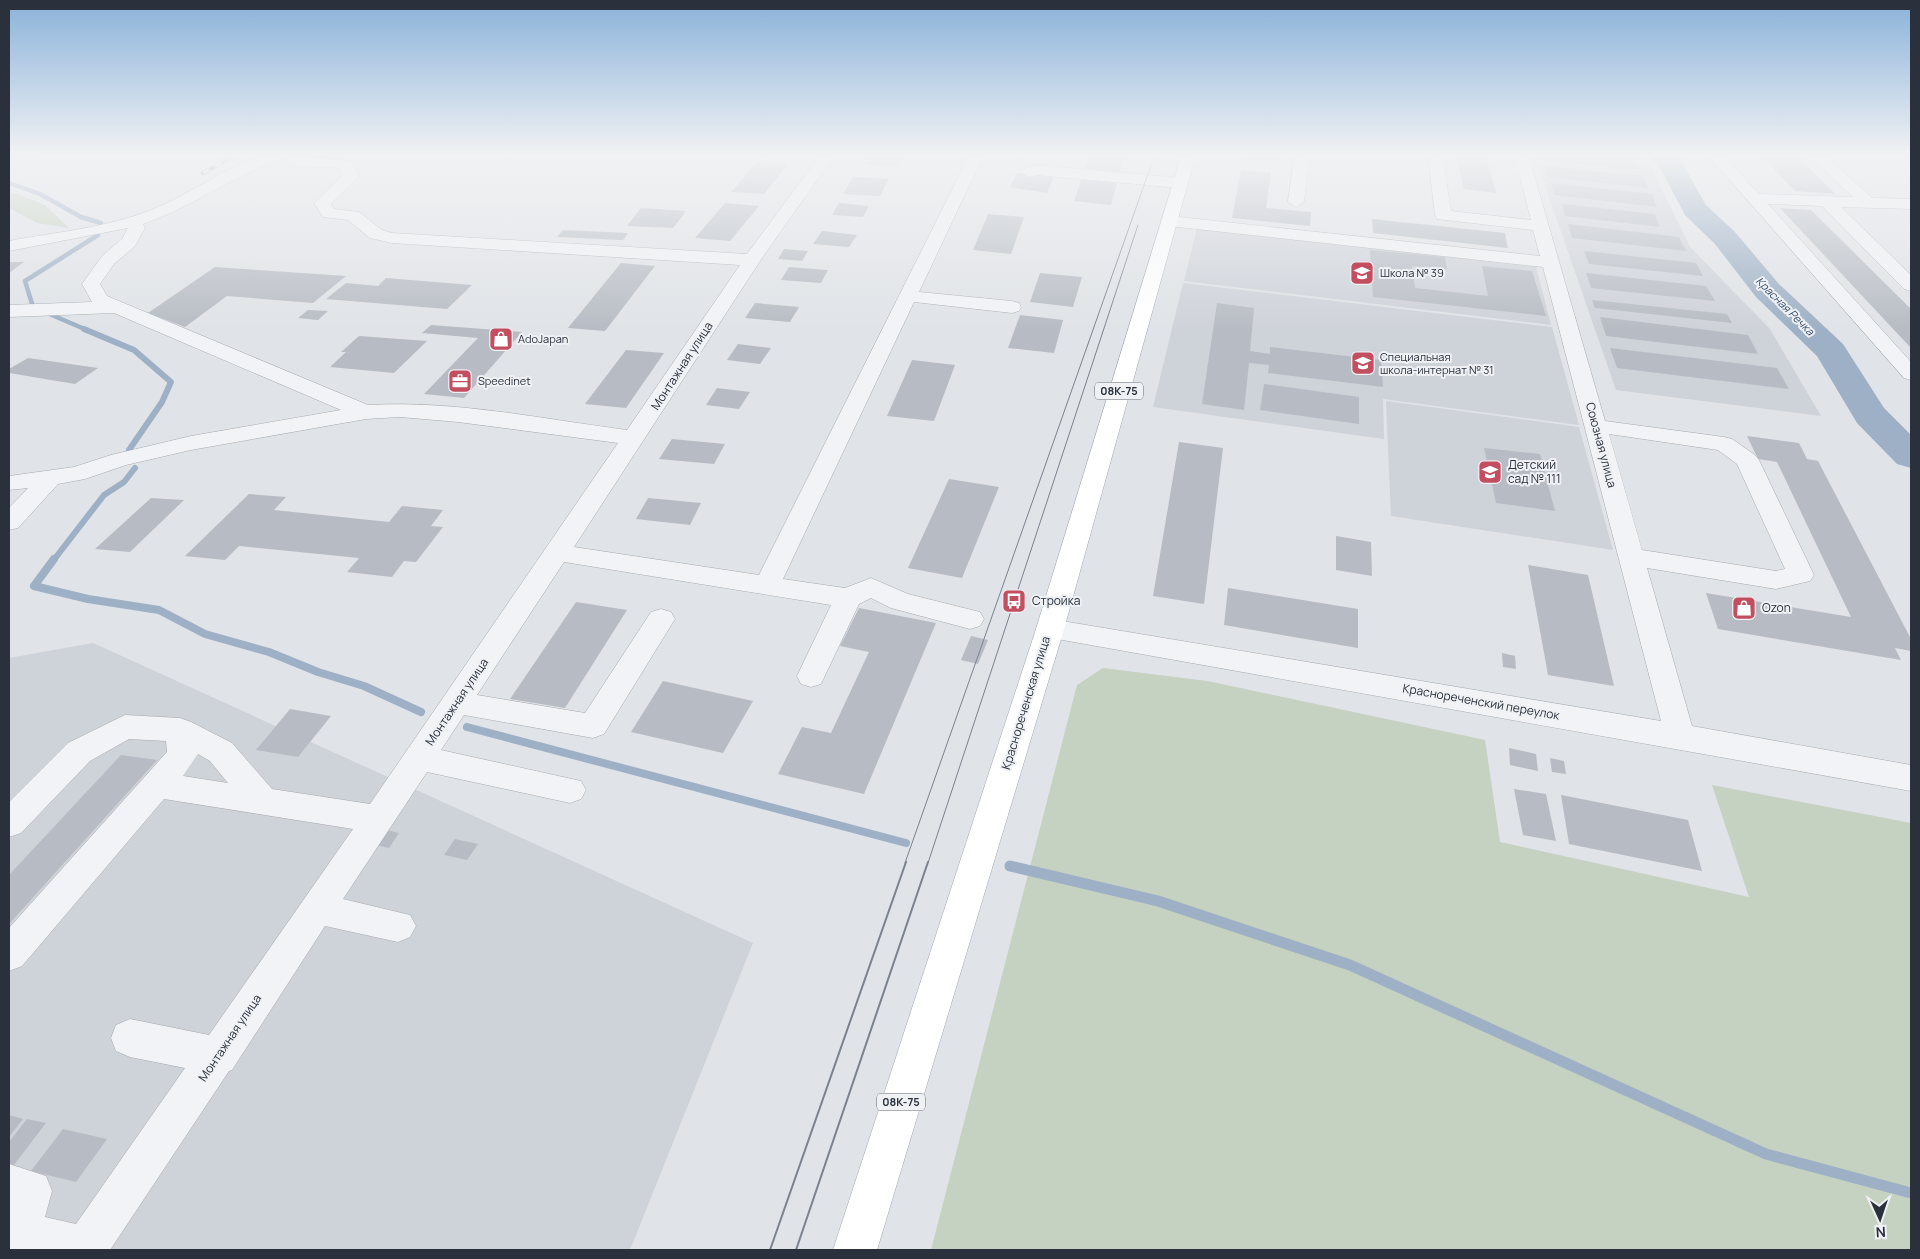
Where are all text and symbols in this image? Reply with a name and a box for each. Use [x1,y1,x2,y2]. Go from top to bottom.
school or university icon: Школа № 39 [1349,260,1375,286]
place label: Школа № 39 [1380,265,1444,280]
water label: Красная Речка [1753,273,1818,339]
street label: Монтажная улица [647,318,716,413]
shop icon: AdoJapan [488,326,514,352]
place label: AdoJapan [518,331,568,346]
place label: Специальная школа-интернат № 31 [1380,349,1494,377]
school or university icon: Специальная школа-интернат № 31 [1350,350,1376,376]
office icon: Speedinet [447,368,473,394]
place label: Speedinet [478,373,531,388]
road number: 08К-75 [1095,382,1143,400]
street label: Союзная улица [1582,400,1621,489]
place label: Детский сад № 111 [1508,456,1561,487]
school or university icon: Детский сад № 111 [1477,459,1503,485]
bus stop icon: Стройка [1001,588,1027,614]
place label: Стройка [1032,592,1080,609]
shop icon: Ozon [1731,595,1757,621]
place label: Ozon [1762,599,1791,616]
street label: Краснореченская улица [997,634,1054,772]
street label: Монтажная улица [421,655,492,749]
street label: Краснореченский переулок [1401,679,1562,724]
street label: Монтажная улица [194,991,265,1085]
road number: 08К-75 [877,1094,925,1110]
north arrow [1855,1194,1905,1244]
text: N [1875,1223,1886,1242]

